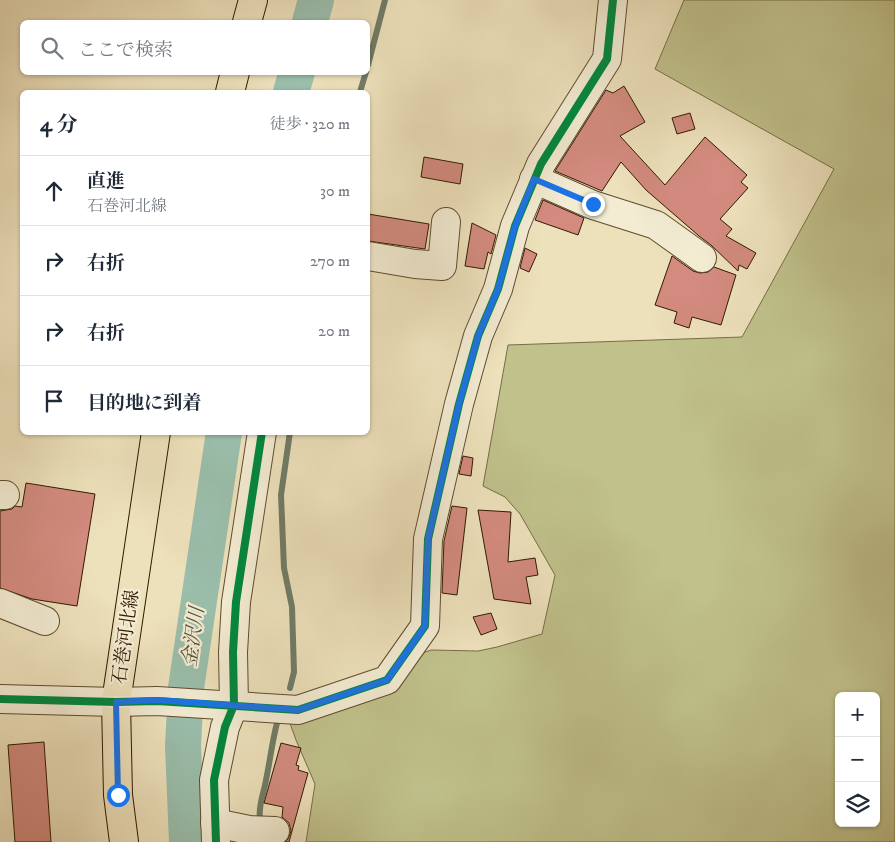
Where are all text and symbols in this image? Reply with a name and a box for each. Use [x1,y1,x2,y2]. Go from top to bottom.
search box [20,20,370,75]
icon: search [38,34,66,62]
text: ここで検索 [78,39,173,62]
text: 4 分 [40,112,78,138]
text: 徒歩 · 320 m [269,114,350,134]
text: 直進 [87,170,125,193]
icon: ahead [40,177,68,205]
text: 30 m [320,181,350,201]
route end [582,193,605,216]
text: 石巻河北線 [87,196,167,216]
icon: right [40,247,68,275]
text: 270 m [310,251,350,271]
text: 右折 [87,252,125,275]
icon: right [40,317,68,345]
text: 20 m [318,321,350,341]
text: 右折 [87,322,125,345]
icon: arrive [40,387,68,415]
text: 目的地に到着 [87,392,201,415]
street label: 石巻河北線 [108,588,144,686]
water label: 金沢川 [177,604,211,668]
map controls [835,692,880,827]
button: + [835,692,880,737]
button: − [835,737,880,782]
button: layers [835,782,880,827]
route start [107,784,130,807]

